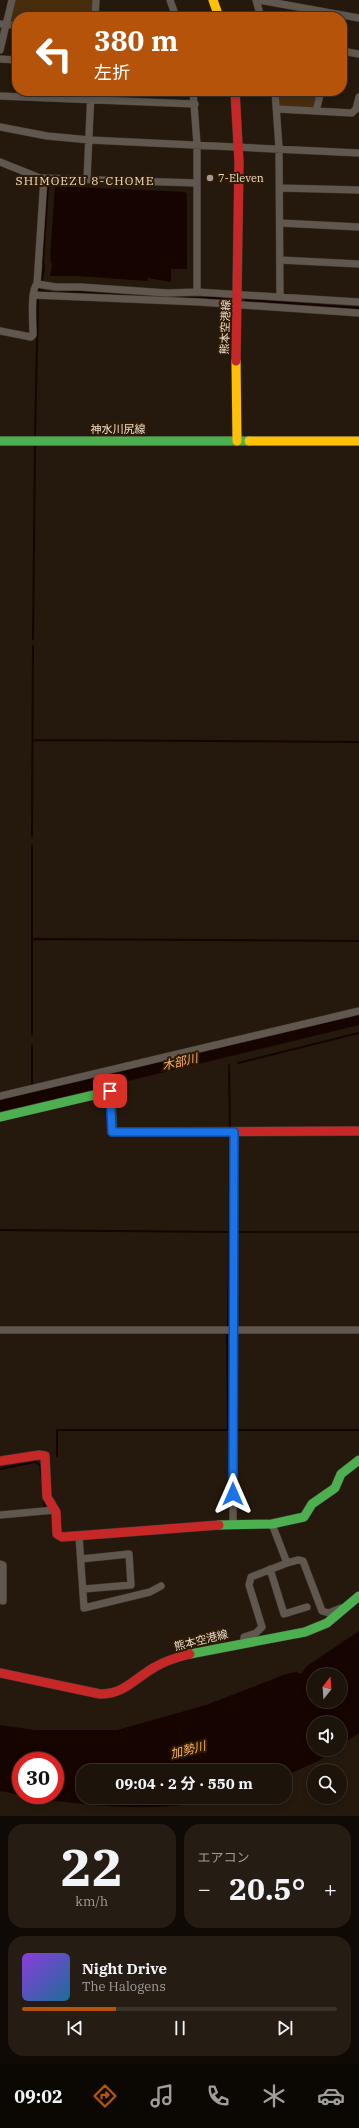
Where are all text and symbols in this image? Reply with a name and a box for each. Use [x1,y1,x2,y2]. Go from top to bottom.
text: 380 m [94,22,178,59]
icon: left [28,28,80,80]
text: 左折 [94,61,130,84]
place label: 7-Eleven [218,171,264,185]
district label: SHIMOEZU 8-CHOME [16,173,154,188]
marker: 7-Eleven [205,173,215,183]
street label: 熊本空港線 [217,299,233,355]
street label: 神水川尻線 [91,422,146,436]
water label: 木部川 [161,1050,201,1073]
pin [93,1074,127,1108]
icon: arrive [99,1080,121,1102]
position arrow [212,1473,254,1515]
street label: 熊本空港線 [173,1627,229,1653]
north arrow [307,1668,347,1708]
map controls [307,1668,347,1804]
button: sound [307,1716,347,1756]
water label: 加勢川 [169,1737,209,1761]
speed limit sign: 30 [12,1752,64,1804]
button: search [307,1764,347,1804]
text: 09:04 · 2 分 · 550 m [115,1774,253,1793]
text: 22 [61,1833,123,1900]
text: エアコン [198,1849,250,1866]
text: 20.5° [229,1869,306,1908]
text: − [198,1874,211,1903]
text: + [324,1874,337,1903]
text: km/h [75,1893,108,1910]
text: Night Drive [82,1959,167,1978]
text: The Halogens [82,1978,166,1995]
icon: previous [64,2017,86,2039]
icon: pause [169,2017,191,2039]
icon: next [274,2017,296,2039]
icon: directions [91,2082,119,2110]
icon: music [148,2082,176,2110]
icon: phone [204,2082,232,2110]
icon: climate [260,2082,288,2110]
icon: car [317,2082,345,2110]
text: 09:02 [14,2085,63,2108]

